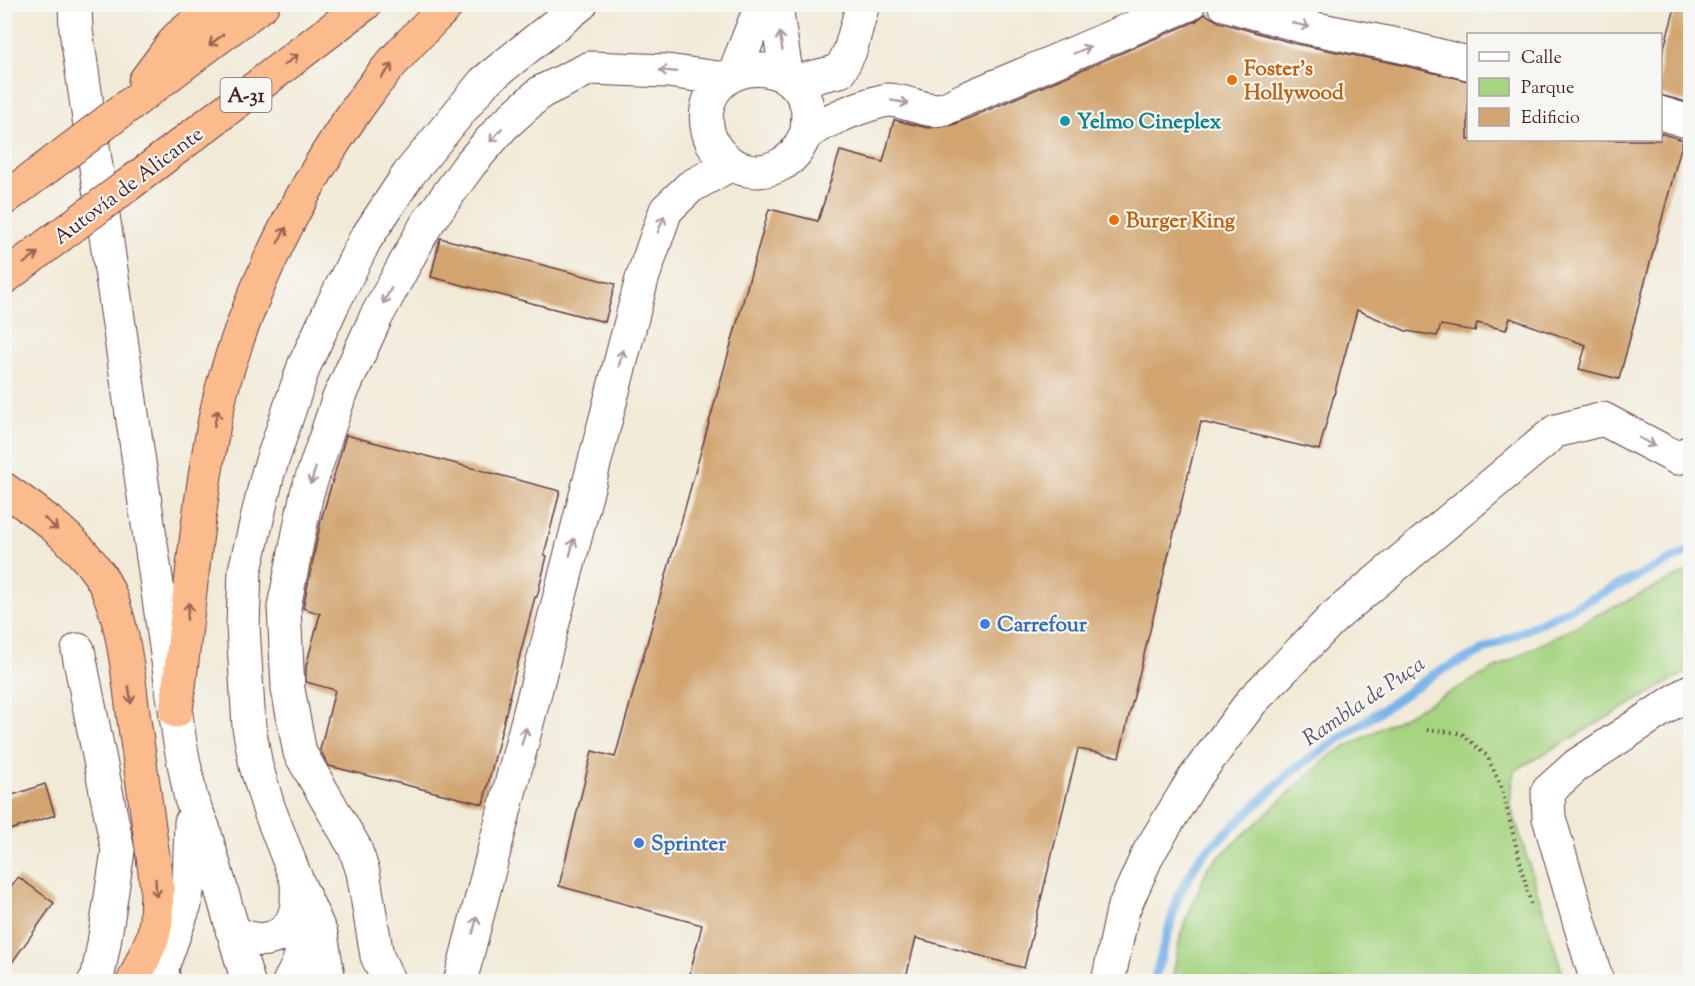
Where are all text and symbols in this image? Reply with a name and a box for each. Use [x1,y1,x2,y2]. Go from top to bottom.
one-way arrow [1291,20,1310,32]
one-way arrow [775,32,786,52]
one-way arrow [208,33,224,46]
legend [1467,33,1662,141]
one-way arrow [1072,44,1091,55]
text: Calle [1521,46,1562,72]
one-way arrow [283,54,299,67]
place label: Foster's Hollywood [1244,55,1344,109]
one-way arrow [380,64,394,79]
one-way arrow [658,65,678,76]
marker: Foster's Hollywood [1225,73,1239,87]
text: Parque [1521,76,1574,102]
road number: A-31 [220,78,272,112]
one-way arrow [890,97,909,108]
text: Edificio [1521,106,1580,132]
place label: Yelmo Cineplex [1077,108,1222,138]
marker: Yelmo Cineplex [1058,114,1072,128]
street label: Autovía de Alicante [48,120,210,253]
one-way arrow [489,127,503,142]
place label: Burger King [1126,207,1236,237]
marker: Burger King [1107,213,1121,227]
one-way arrow [657,215,668,234]
one-way arrow [276,227,288,244]
one-way arrow [23,251,39,264]
one-way arrow [381,287,393,305]
one-way arrow [616,349,628,368]
one-way arrow [211,409,223,428]
one-way arrow [1637,437,1655,448]
one-way arrow [307,466,318,485]
one-way arrow [44,517,59,531]
one-way arrow [567,538,579,557]
one-way arrow [183,601,194,621]
place label: Carrefour [997,611,1087,641]
marker: Carrefour [978,617,992,631]
water label: Rambla de Puça [1297,650,1432,755]
one-way arrow [125,684,136,704]
one-way arrow [518,727,530,746]
place label: Sprinter [651,830,726,860]
marker: Sprinter [632,836,646,850]
one-way arrow [151,878,162,897]
one-way arrow [469,916,481,935]

